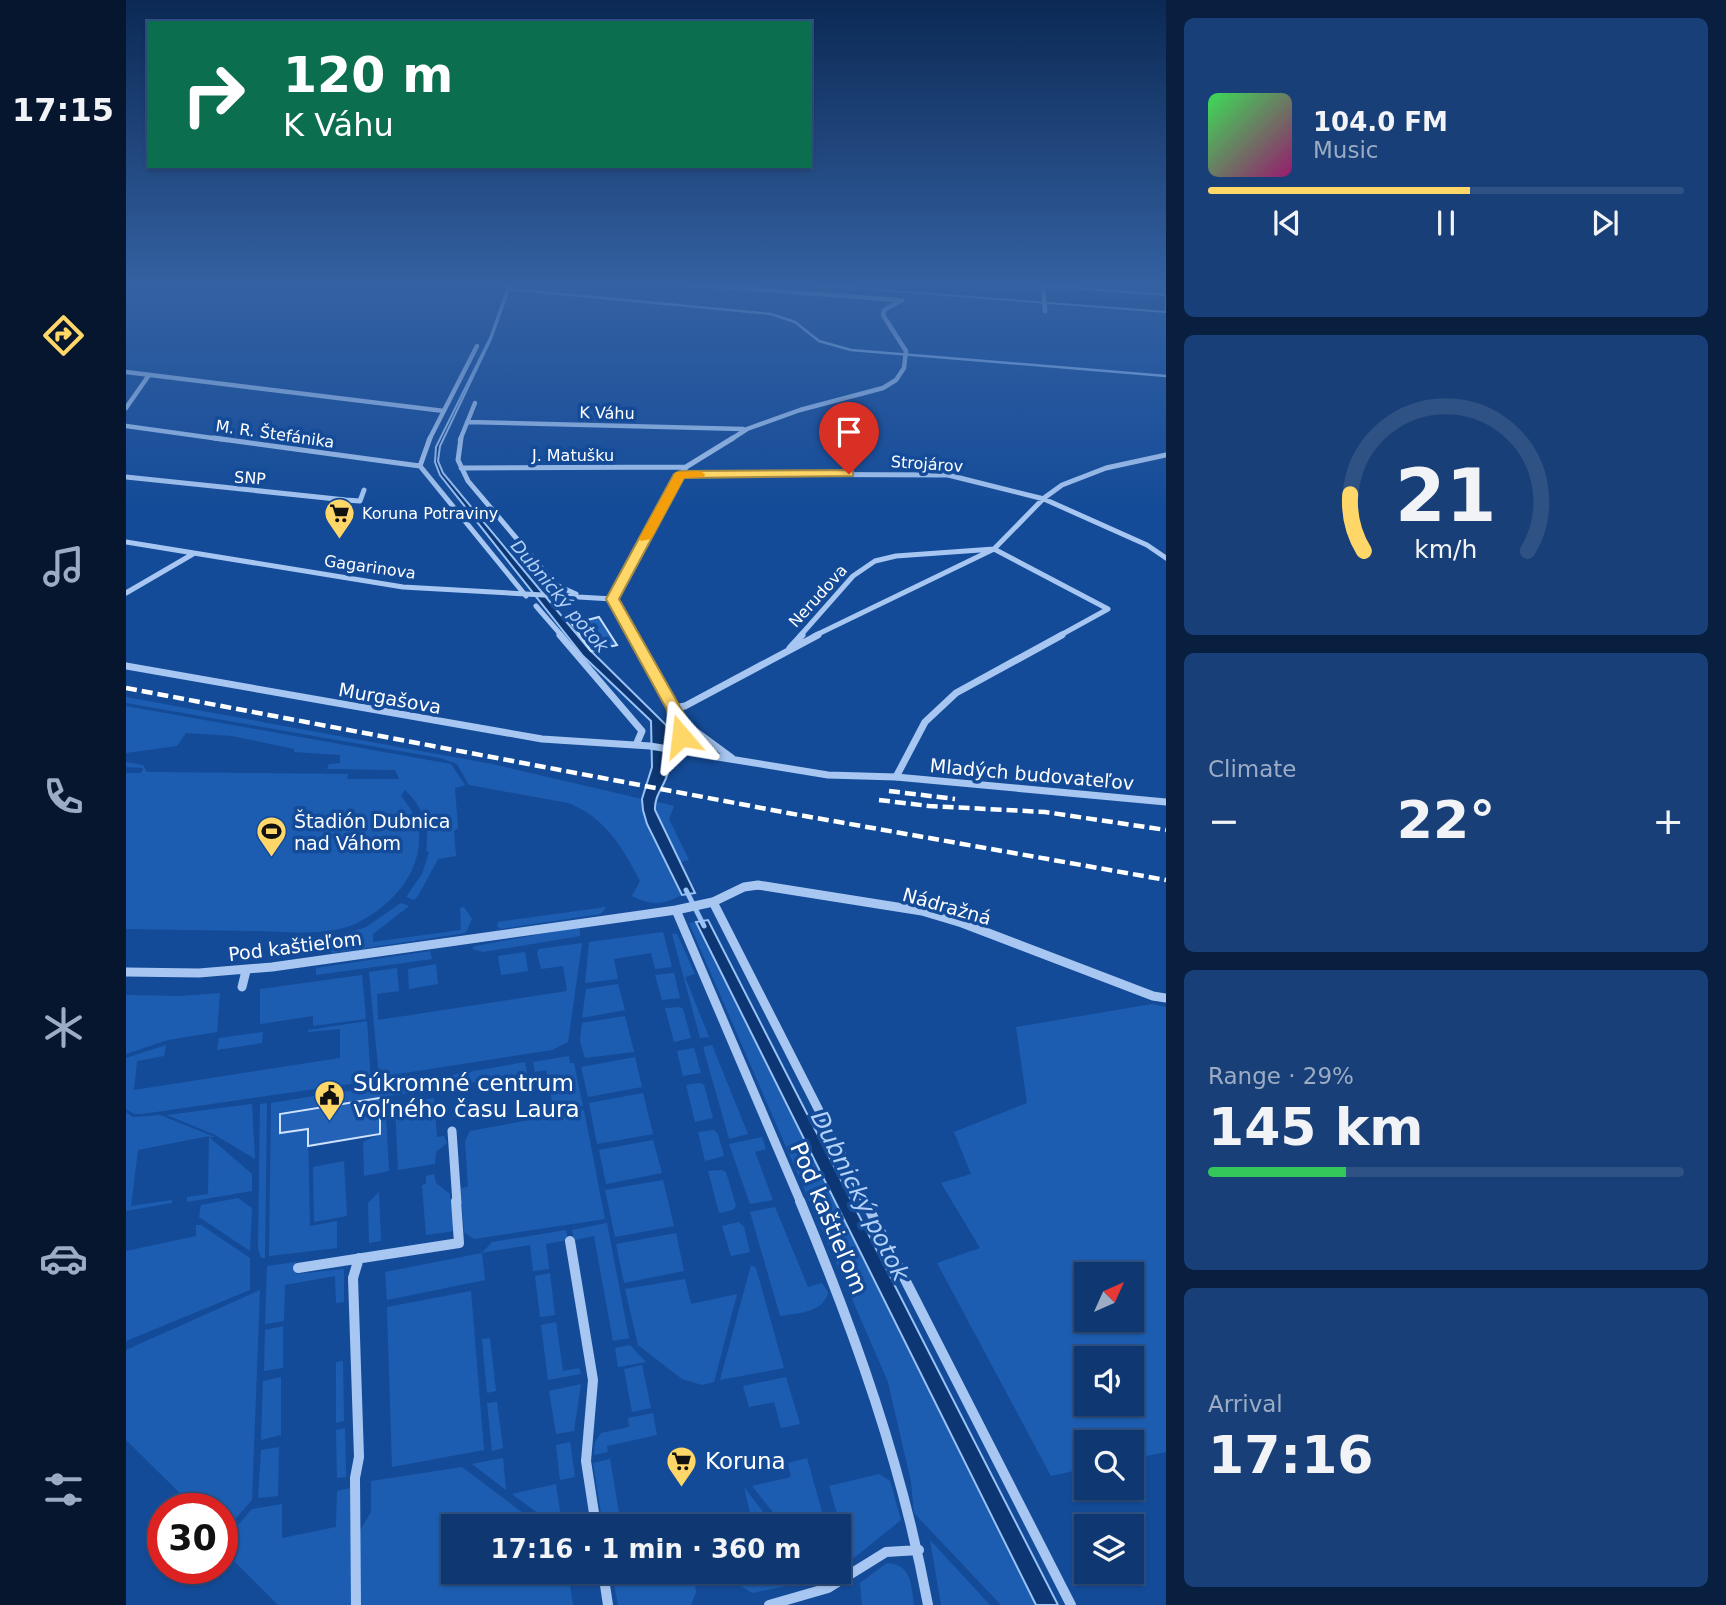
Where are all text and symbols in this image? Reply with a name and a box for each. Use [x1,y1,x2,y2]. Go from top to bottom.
text: 120 m [283,47,453,104]
icon: right [168,49,259,140]
text: 17:15 [12,91,114,129]
text: K Váhu [283,106,394,144]
text: 104.0 FM [1313,107,1448,137]
text: Music [1313,137,1378,163]
icon: previous [1268,204,1306,242]
icon: pause [1427,204,1465,242]
icon: next [1586,204,1624,242]
icon: directions [39,311,88,360]
pin [819,402,879,474]
street label: K Váhu [579,403,635,423]
icon: arrive [830,413,868,451]
street label: M. R. Štefánika [214,416,336,452]
street label: J. Matušku [531,446,614,465]
street label: Strojárov [890,452,964,476]
text: 21 [1395,454,1497,539]
street label: SNP [233,467,267,489]
supermarket icon: Koruna Potraviny [322,496,356,540]
place label: Koruna Potraviny [362,504,498,523]
water label: Dubnický potok [507,535,614,658]
text: km/h [1414,535,1478,564]
icon: music [39,542,88,591]
street label: Gagarinova [323,551,417,583]
street label: Nerudova [785,561,851,631]
street label: Murgašova [337,678,443,718]
position arrow [644,699,718,773]
street label: Mladých budovateľov [929,754,1135,794]
text: Climate [1208,756,1297,782]
icon: phone [39,772,88,821]
text: 22° [1397,790,1495,850]
text: − [1208,799,1240,843]
text: + [1652,799,1684,843]
place label: Štadión Dubnica nad Váhom [294,809,450,854]
sports icon: Štadión Dubnica nad Váhom [254,815,288,859]
street label: Nádražná [900,883,994,929]
street label: Pod kaštieľom [227,927,363,965]
icon: climate [39,1003,88,1052]
text: Range · 29% [1208,1063,1354,1089]
place label: Súkromné centrum voľného času Laura [353,1070,580,1122]
public building icon: Súkromné centrum voľného času Laura [313,1079,347,1123]
text: 145 km [1208,1097,1423,1157]
water label: Dubnický potok [805,1106,916,1287]
street label: Pod kaštieľom [785,1138,873,1298]
icon: car [39,1234,88,1283]
north arrow [1074,1262,1144,1332]
map controls [1074,1262,1144,1584]
button: sound [1074,1346,1144,1416]
text: Arrival [1208,1391,1283,1417]
text: 17:16 [1208,1425,1374,1485]
button: search [1074,1430,1144,1500]
supermarket icon: Koruna [665,1444,699,1488]
place label: Koruna [705,1448,786,1474]
icon: filters [39,1465,88,1514]
speed limit sign: 30 [147,1493,238,1584]
button: layers [1074,1514,1144,1584]
text: 17:16 · 1 min · 360 m [491,1534,801,1564]

